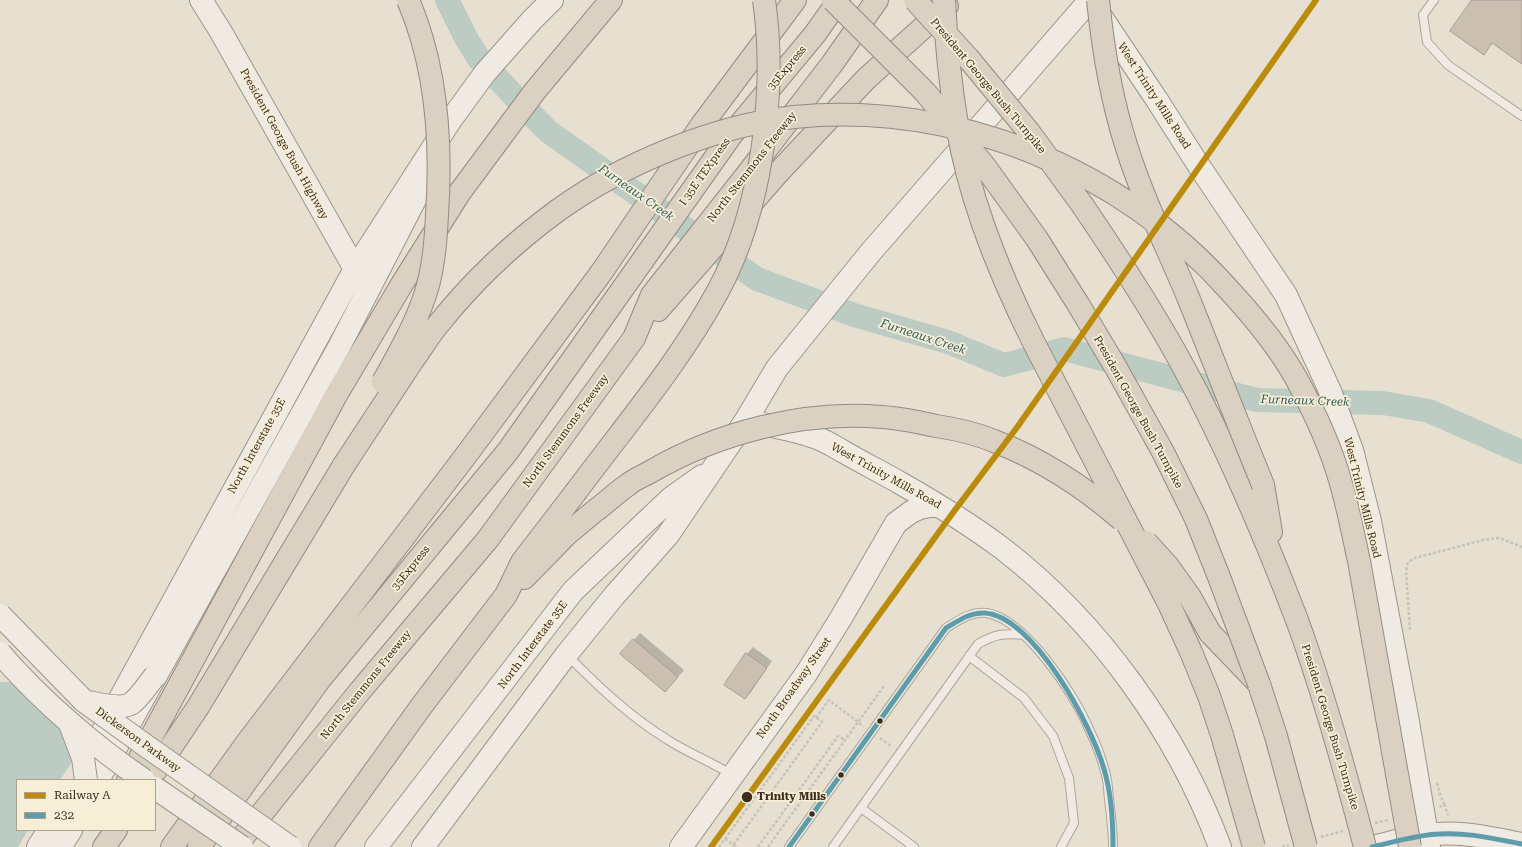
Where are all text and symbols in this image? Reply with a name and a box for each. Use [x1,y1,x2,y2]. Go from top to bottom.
street label: President George Bush Turnpike [928,16,1048,156]
street label: West Trinity Mills Road [1115,40,1193,152]
street label: 35Express [765,43,809,93]
street label: President George Bush Highway [237,66,331,222]
street label: North Stemmons Freeway [705,109,799,225]
street label: I 35E TEXpress [677,136,733,208]
water label: Furneaux Creek [596,162,676,224]
water label: Furneaux Creek [879,316,967,358]
street label: President George Bush Turnpike [1090,333,1186,491]
street label: North Stemmons Freeway [520,372,612,490]
water label: Furneaux Creek [1260,392,1350,410]
street label: North Interstate 35E [225,396,289,496]
street label: West Trinity Mills Road [1341,436,1383,560]
street label: West Trinity Mills Road [829,440,943,512]
street label: 35Express [389,543,433,593]
street label: North Interstate 35E [495,598,571,692]
street label: North Stemmons Freeway [318,628,414,742]
street label: North Broadway Street [754,635,834,741]
street label: President George Bush Turnpike [1298,643,1362,811]
street label: Dickerson Parkway [93,705,183,775]
unlabelled marker [875,716,885,726]
unlabelled marker [836,770,846,780]
legend [16,779,156,831]
text: Railway A [54,788,111,802]
marker: Trinity Mills [740,790,754,804]
place label: Trinity Mills [757,790,826,804]
text: 232 [54,808,74,822]
unlabelled marker [807,809,817,819]

